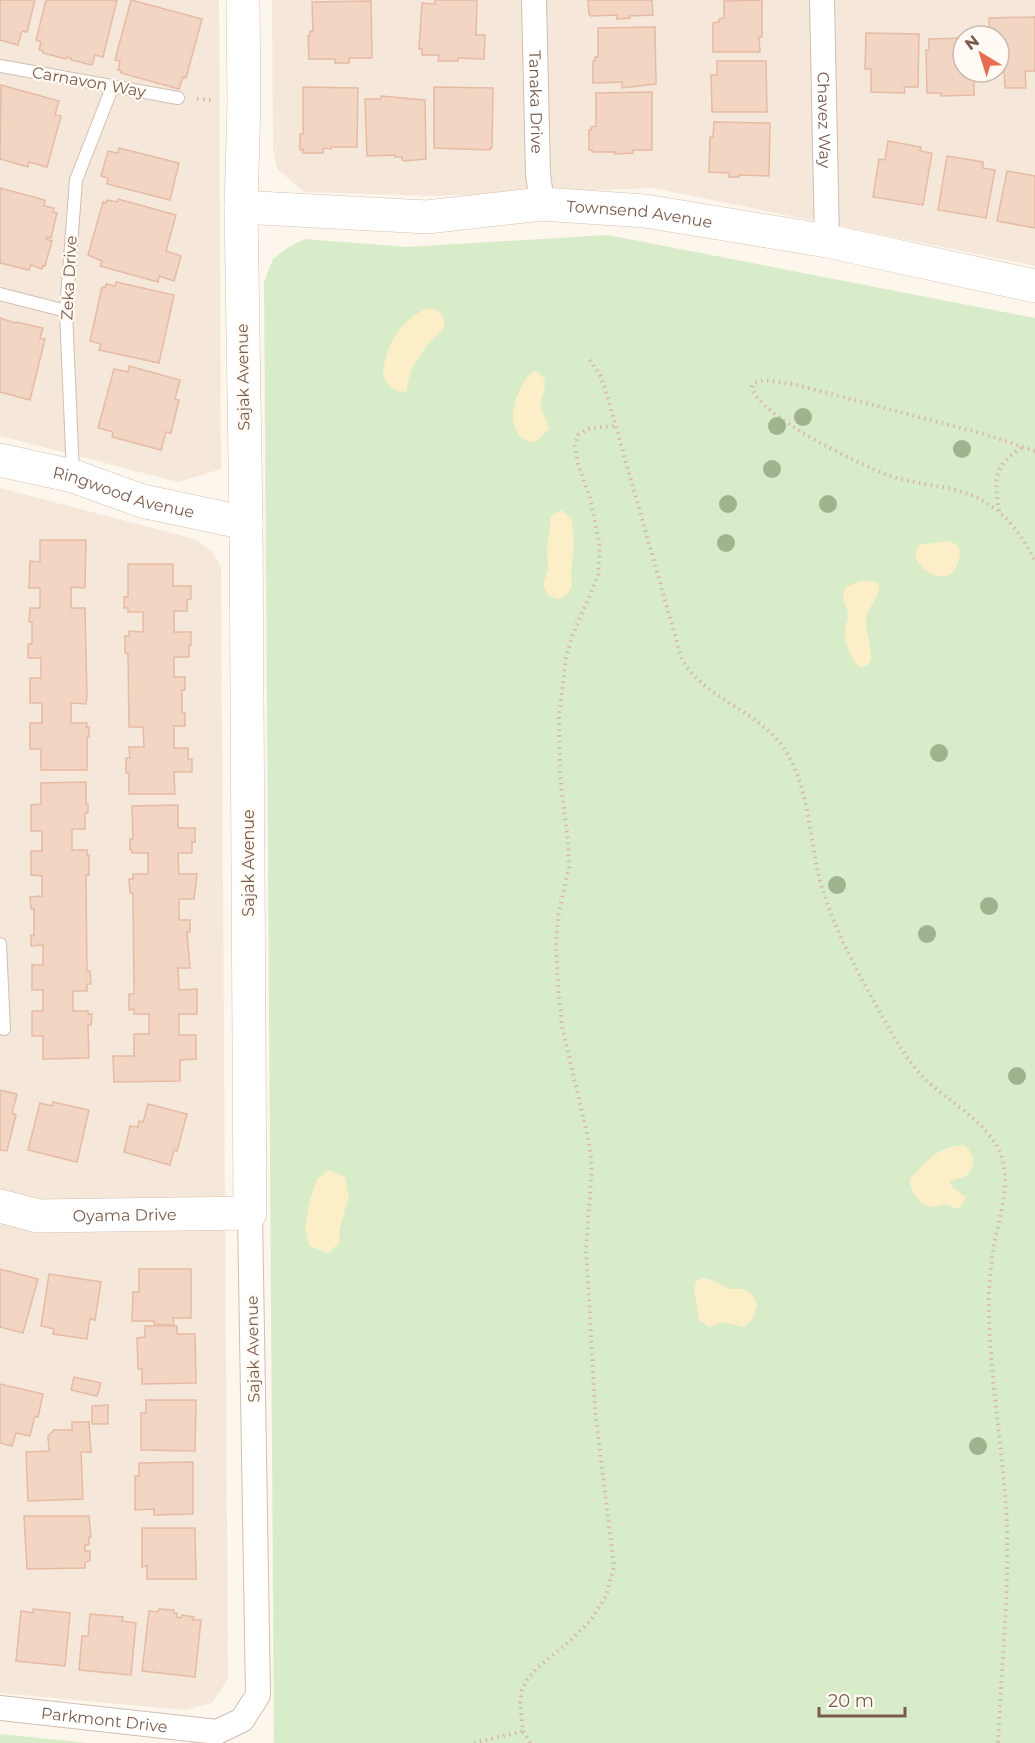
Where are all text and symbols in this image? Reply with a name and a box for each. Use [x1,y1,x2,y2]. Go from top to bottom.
north arrow [951,24,1011,84]
text: N [961,31,983,54]
street label: Tanaka Drive [526,50,547,154]
street label: Carnavon Way [31,63,148,101]
street label: Chavez Way [814,71,835,169]
street label: Townsend Avenue [566,196,714,231]
street label: Zeka Drive [57,235,81,321]
street label: Sajak Avenue [233,323,253,431]
street label: Ringwood Avenue [51,462,196,521]
street label: Sajak Avenue [239,809,258,917]
street label: Oyama Drive [73,1205,177,1225]
street label: Sajak Avenue [243,1295,263,1403]
scale bar [819,1680,904,1718]
text: 20 m [828,1690,874,1712]
street label: Parkmont Drive [40,1703,168,1736]

